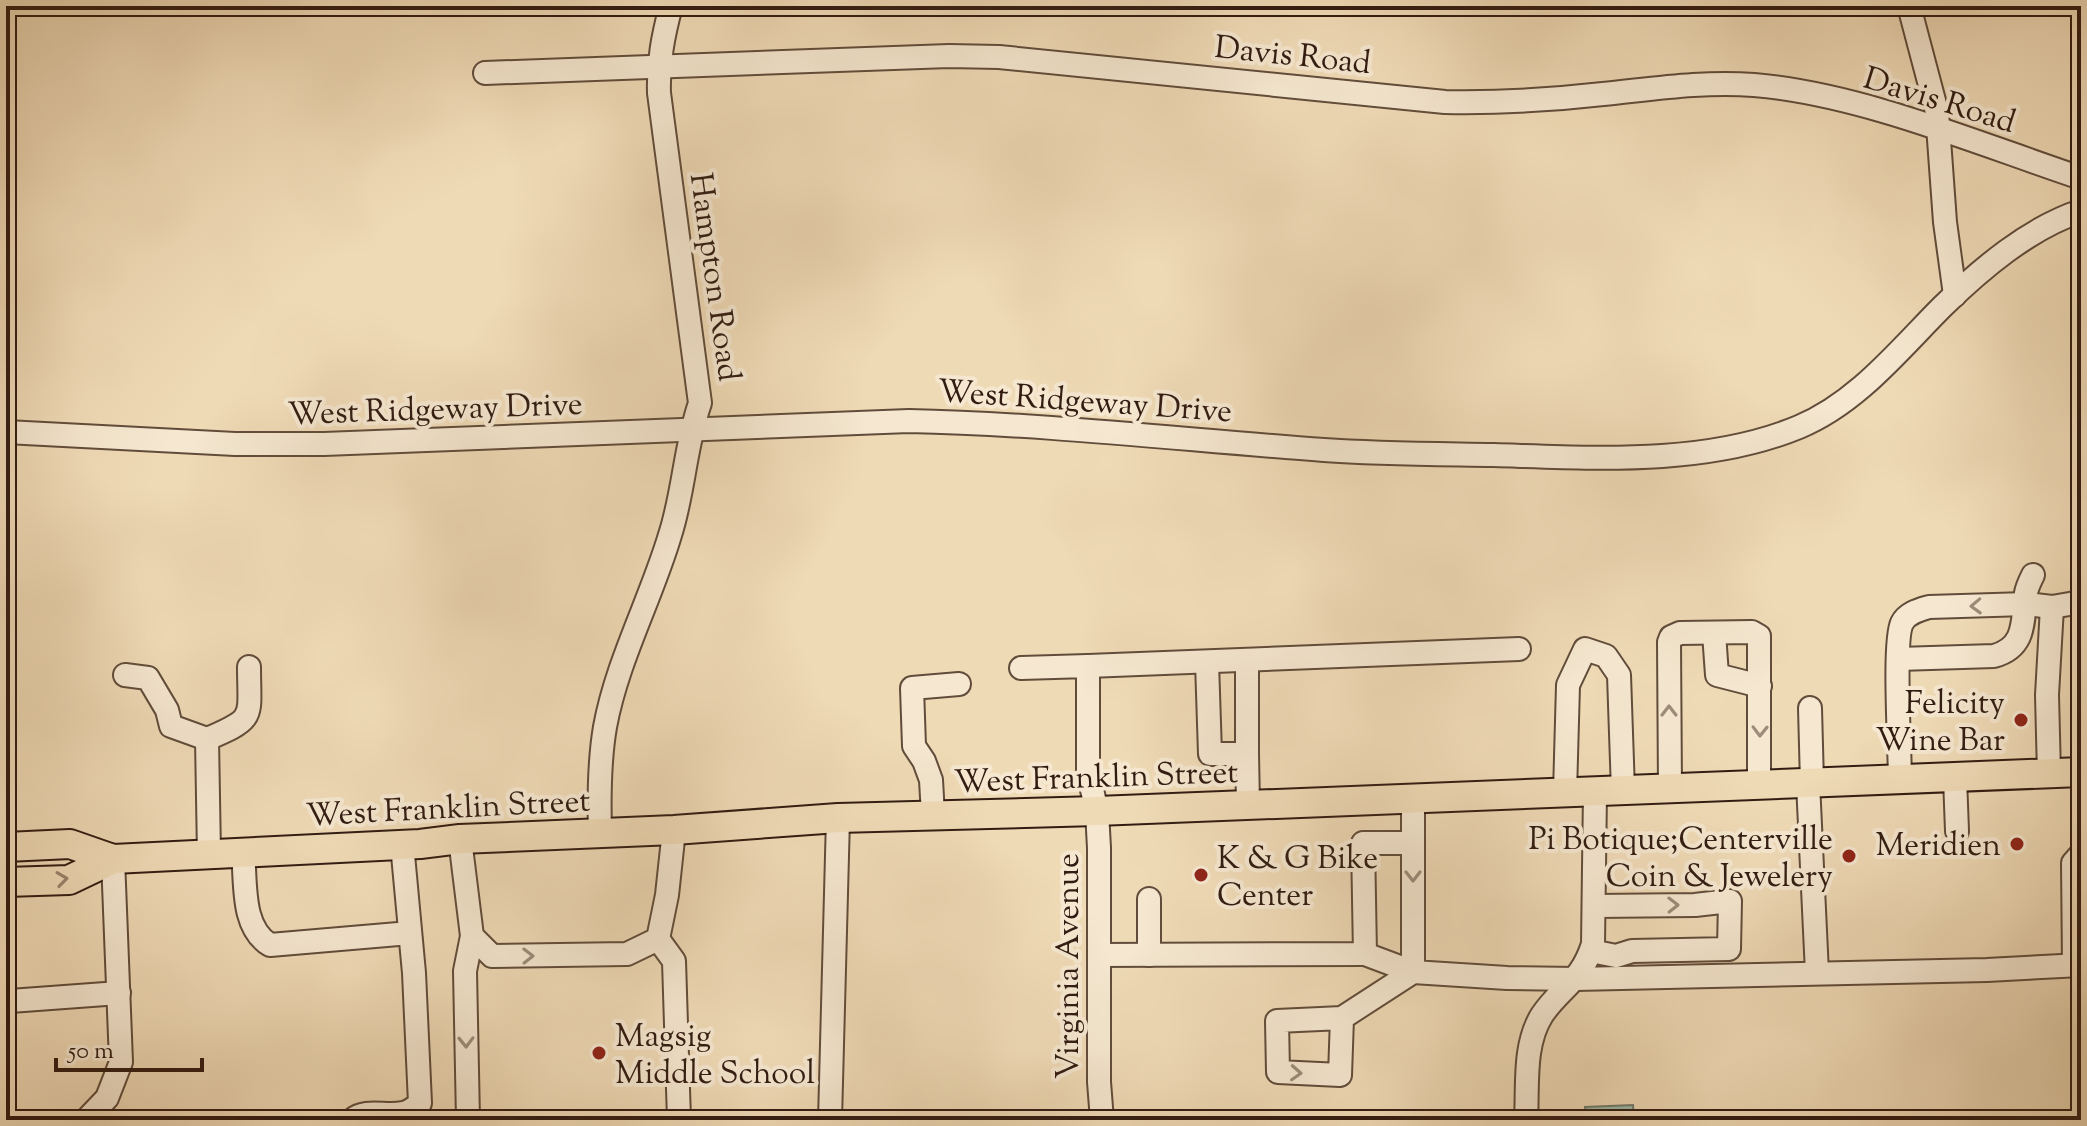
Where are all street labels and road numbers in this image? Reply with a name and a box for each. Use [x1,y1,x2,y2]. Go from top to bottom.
street label: Davis Road [1212,26,1373,88]
street label: Davis Road [1857,57,2021,147]
street label: Hampton Road [676,170,750,385]
street label: West Ridgeway Drive [936,370,1234,436]
street label: West Ridgeway Drive [287,383,583,439]
street label: West Franklin Street [953,751,1239,807]
street label: West Franklin Street [305,780,591,840]
street label: Virginia Avenue [1047,853,1093,1079]

